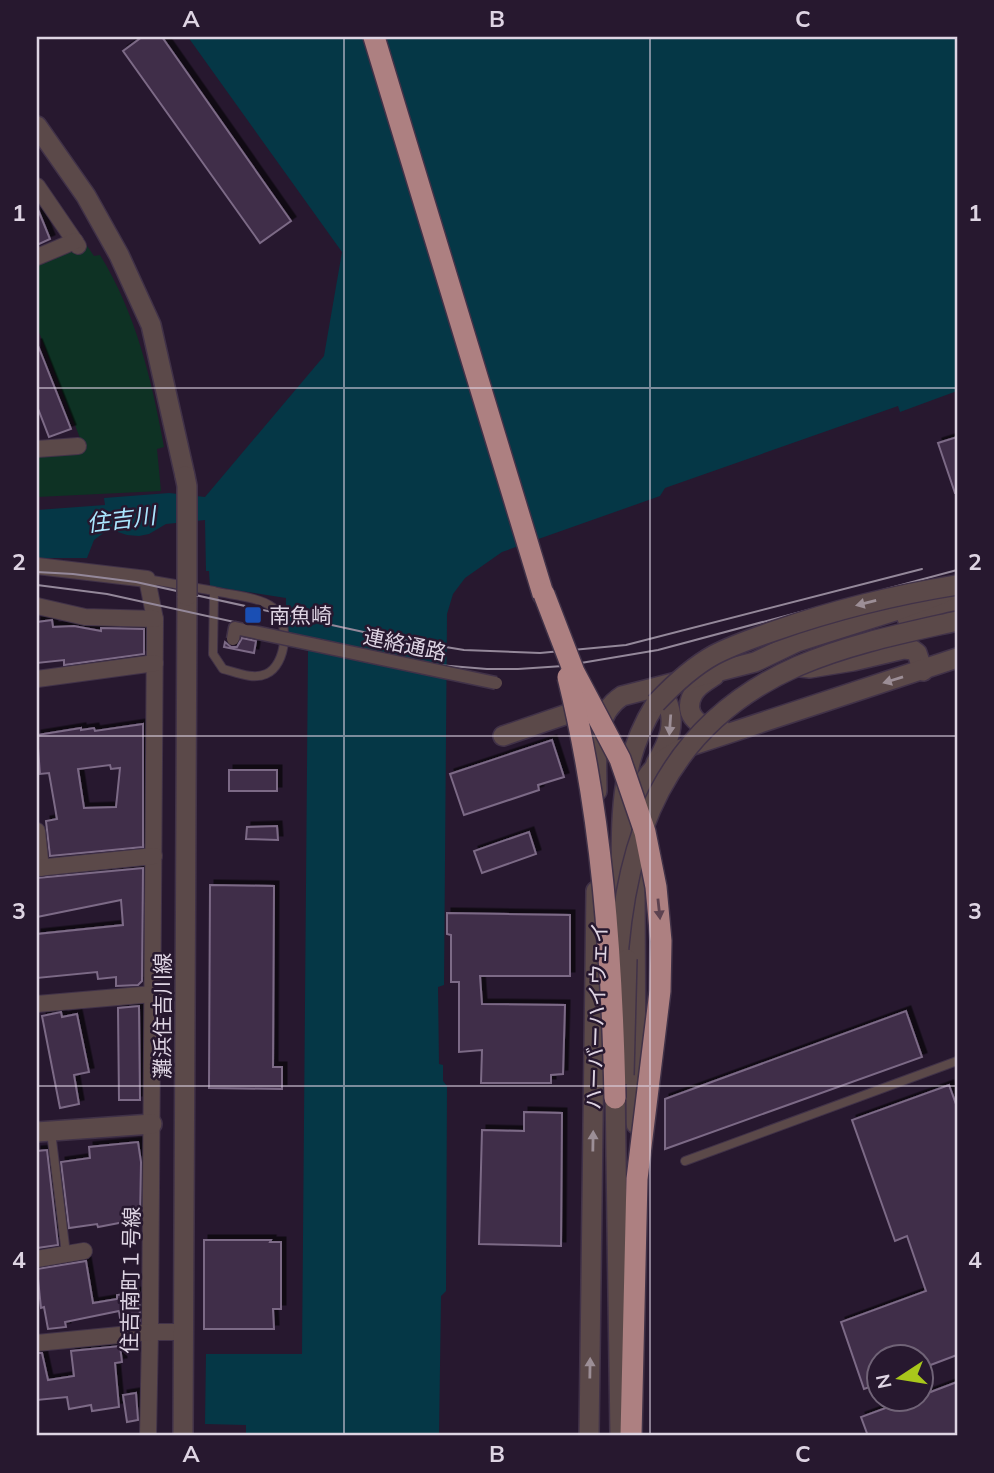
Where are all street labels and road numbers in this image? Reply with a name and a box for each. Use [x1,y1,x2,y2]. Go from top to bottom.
street label: 連絡通路 [361,623,449,665]
street label: ハーバーハイウェイ [580,922,612,1110]
street label: 灘浜住吉川線 [149,953,175,1079]
street label: 住吉南町１号線 [116,1206,144,1354]

